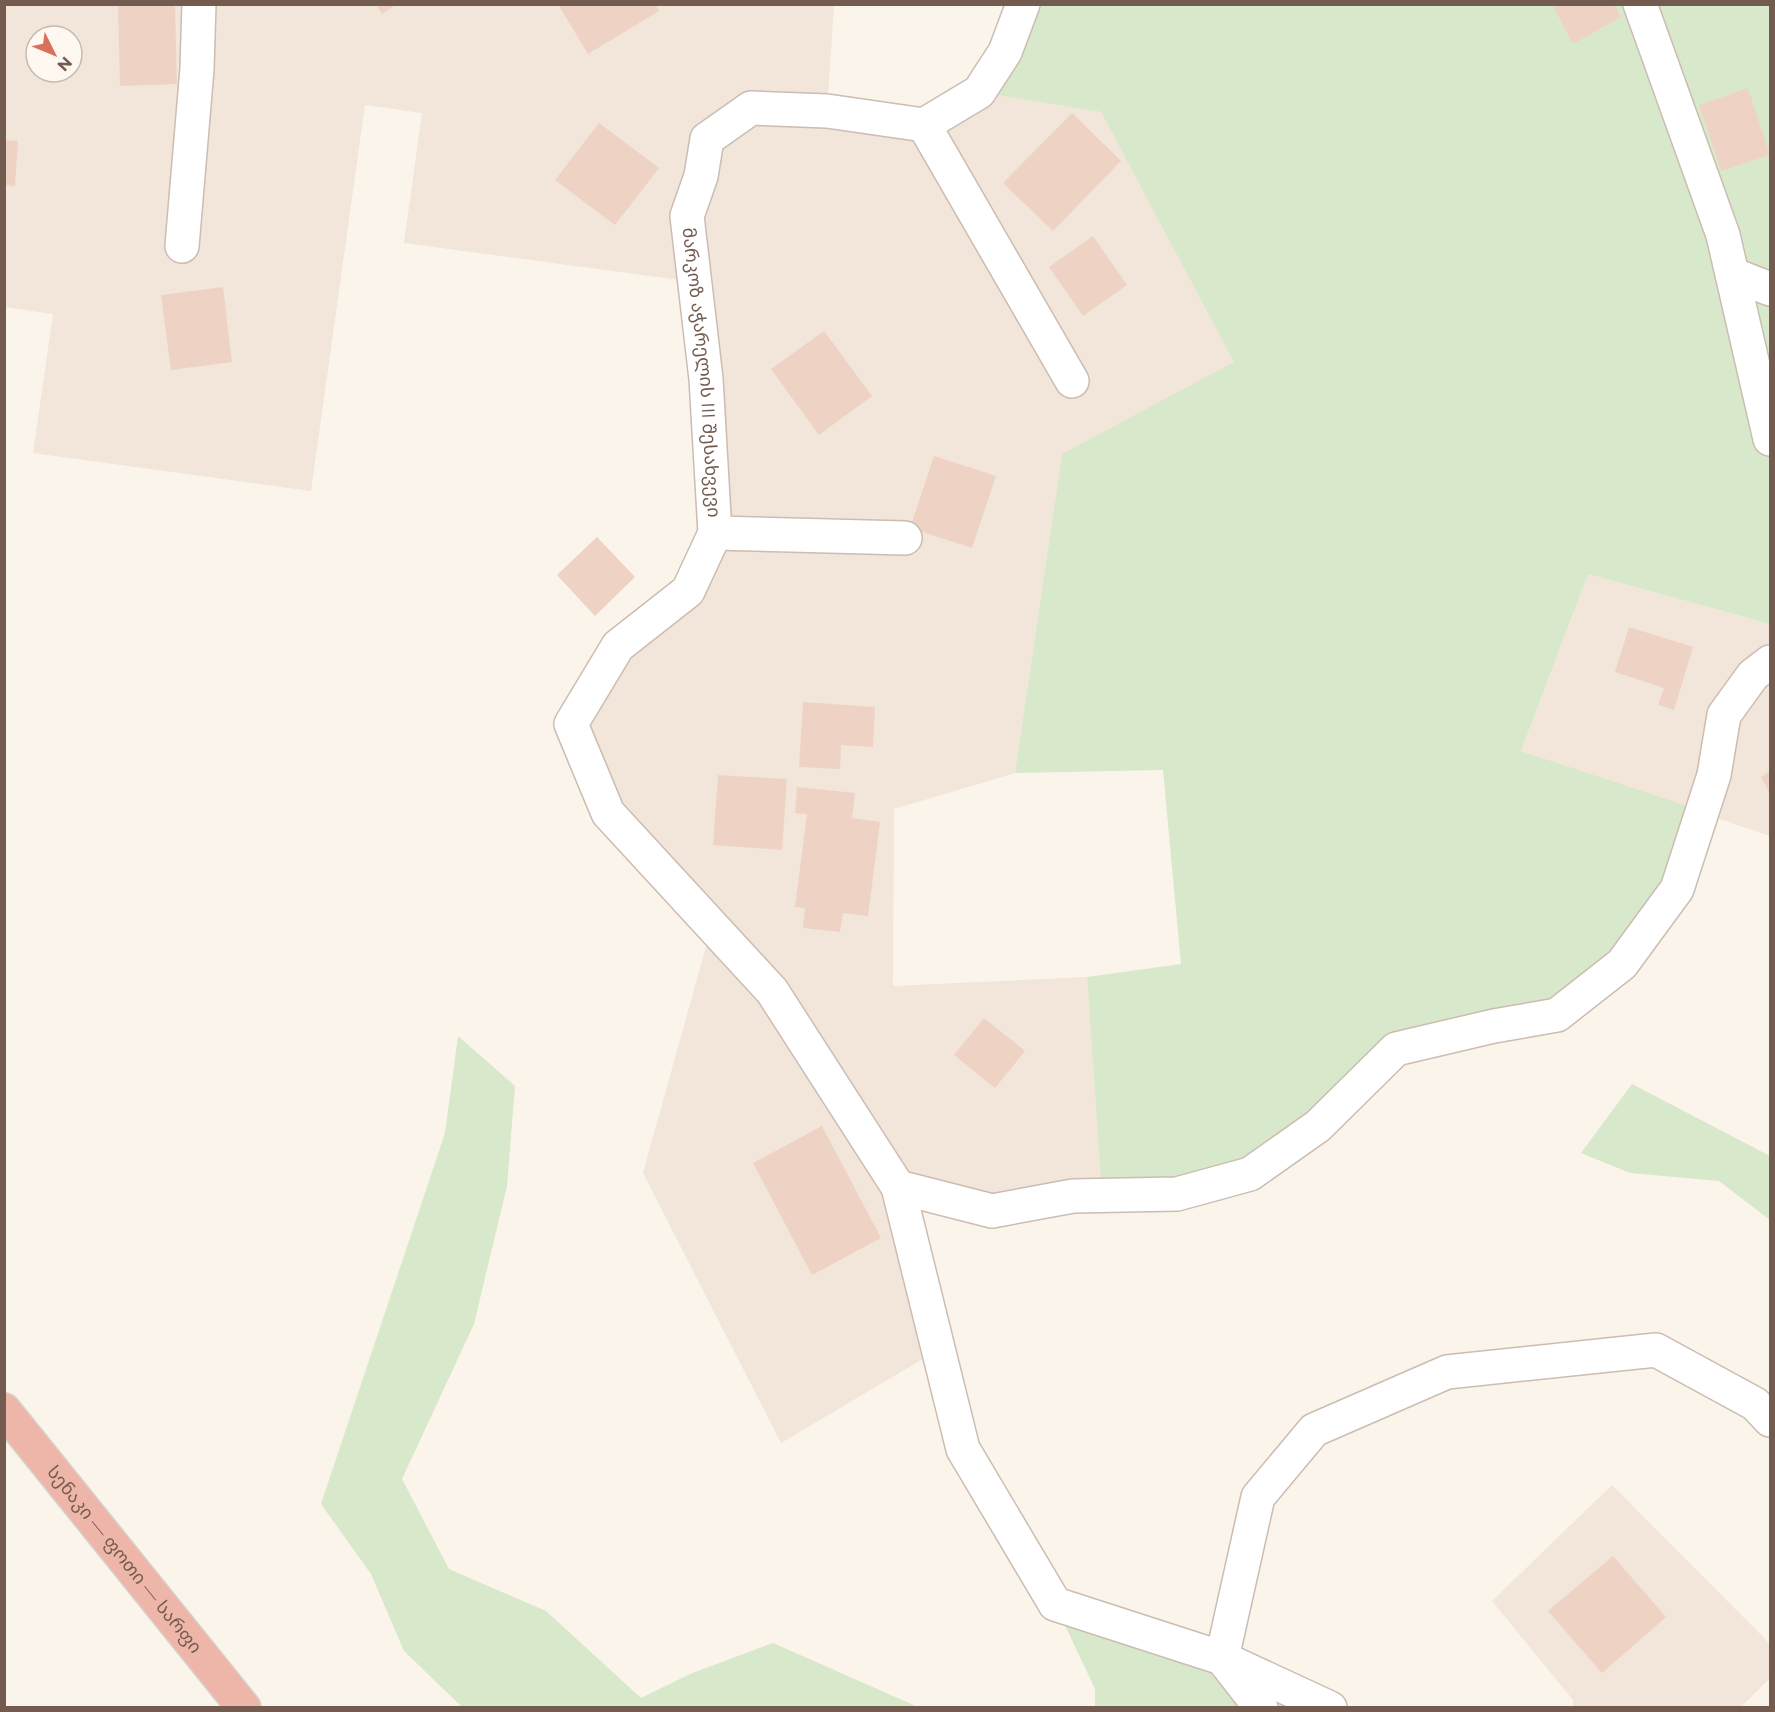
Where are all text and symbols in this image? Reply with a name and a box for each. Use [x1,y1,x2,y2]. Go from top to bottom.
north arrow [24,24,84,84]
text: N [53,53,76,75]
street label: მარკოზ აჭარელის III შესახვევი [677,226,725,518]
street label: სენაკი — ფოთი — სარფი [42,1461,206,1658]

